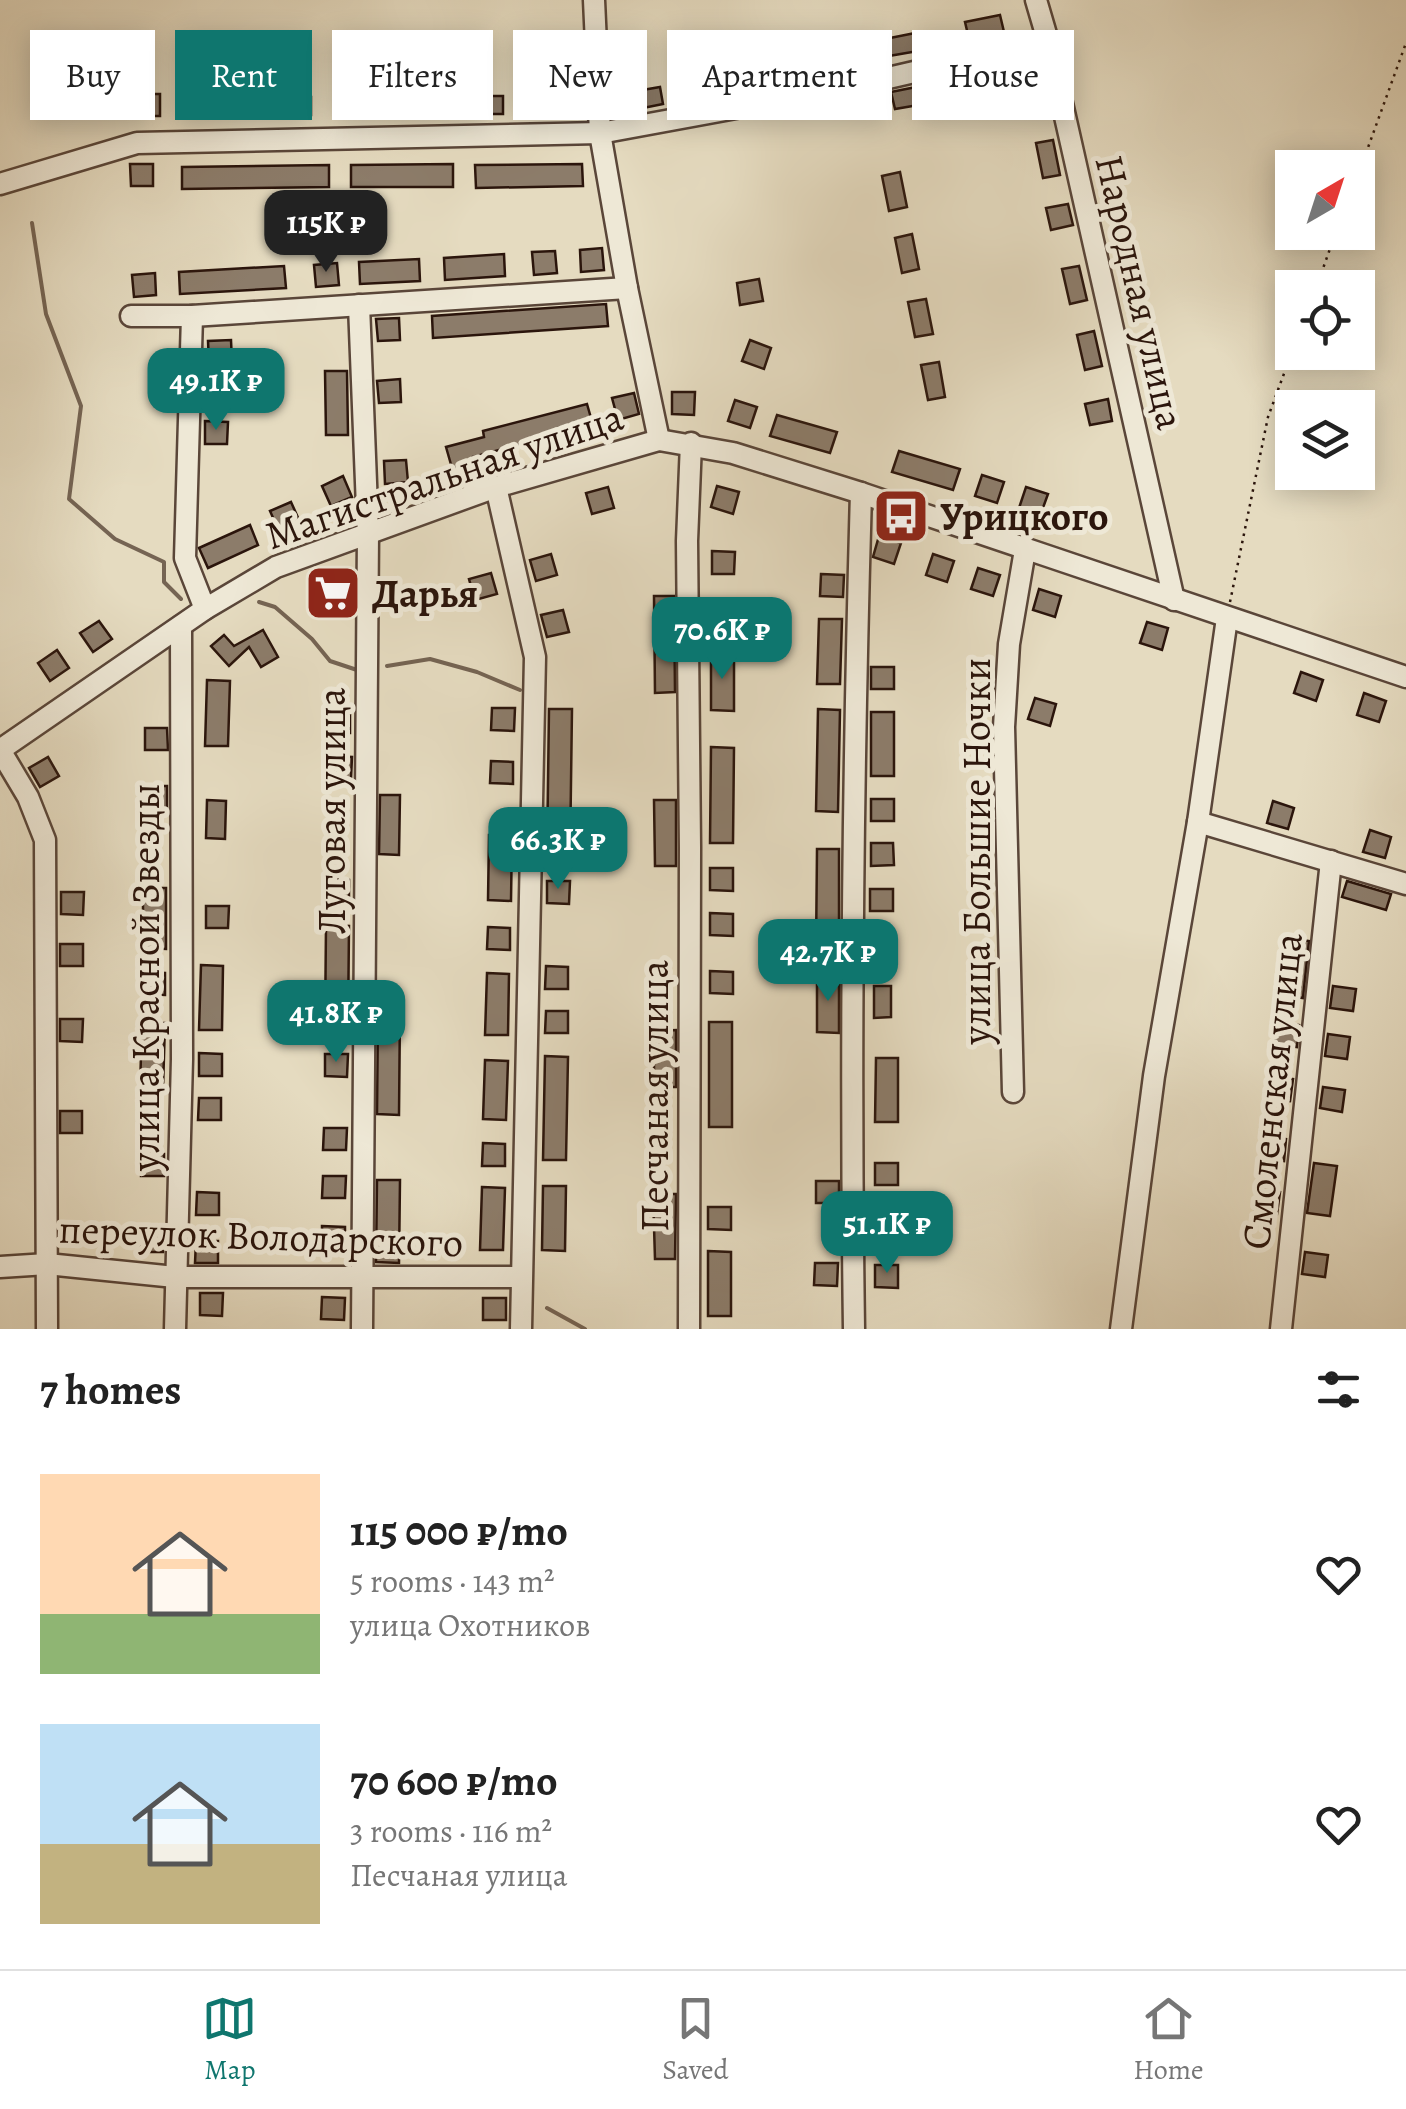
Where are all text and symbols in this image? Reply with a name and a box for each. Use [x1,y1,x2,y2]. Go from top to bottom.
chip: Buy [30,30,155,120]
chip: Rent [175,30,312,120]
chip: Filters [332,30,493,120]
chip: New [513,30,647,120]
chip: Apartment [667,30,892,120]
chip: House [912,30,1074,120]
street label: Народная улица [1082,149,1198,435]
north arrow [1275,150,1375,250]
map controls [1275,150,1375,490]
pin: 115K ₽ [245,190,407,275]
text: 115K ₽ [286,200,366,244]
button: locate [1275,270,1375,370]
pin: 49.1K ₽ [124,348,308,433]
text: 49.1K ₽ [170,358,262,402]
street label: Магистральная улица [258,389,631,563]
button: layers [1275,390,1375,490]
bus stop icon: Урицкого [871,486,931,546]
place label: Урицкого [940,489,1109,544]
supermarket icon: Дарья [303,563,363,623]
place label: Дарья [372,566,478,621]
pin: 70.6K ₽ [630,597,814,682]
text: 70.6K ₽ [674,607,770,651]
street label: улица Большие Ночки [949,658,1004,1045]
street label: Луговая улица [304,687,359,934]
street label: улица Красной Звезды [118,783,173,1172]
pin: 66.3K ₽ [466,807,650,892]
text: 66.3K ₽ [510,817,606,861]
pin: 42.7K ₽ [736,919,920,1004]
text: 42.7K ₽ [780,929,876,973]
street label: Смоленская улица [1228,930,1316,1252]
street label: Песчаная улица [627,960,682,1232]
pin: 41.8K ₽ [244,980,428,1065]
text: 41.8K ₽ [289,990,383,1034]
pin: 51.1K ₽ [795,1191,979,1276]
street label: переулок Володарского [58,1201,464,1271]
text: 51.1K ₽ [843,1201,931,1245]
text: 7 homes [40,1361,181,1418]
icon: filters [1311,1362,1366,1417]
text: 115 000 ₽/mo [350,1502,568,1559]
icon: home [120,1514,240,1634]
icon: heart [1311,1547,1366,1602]
text: 5 rooms · 143 m² [350,1559,555,1603]
text: улица Охотников [350,1603,590,1647]
text: 70 600 ₽/mo [350,1752,558,1809]
icon: home [120,1764,240,1884]
icon: heart [1311,1797,1366,1852]
text: 3 rooms · 116 m² [350,1809,552,1853]
text: Песчаная улица [350,1853,567,1897]
tab: Map [202,1991,257,2089]
tab: Saved [662,1991,729,2089]
tab: Home [1133,1991,1204,2089]

